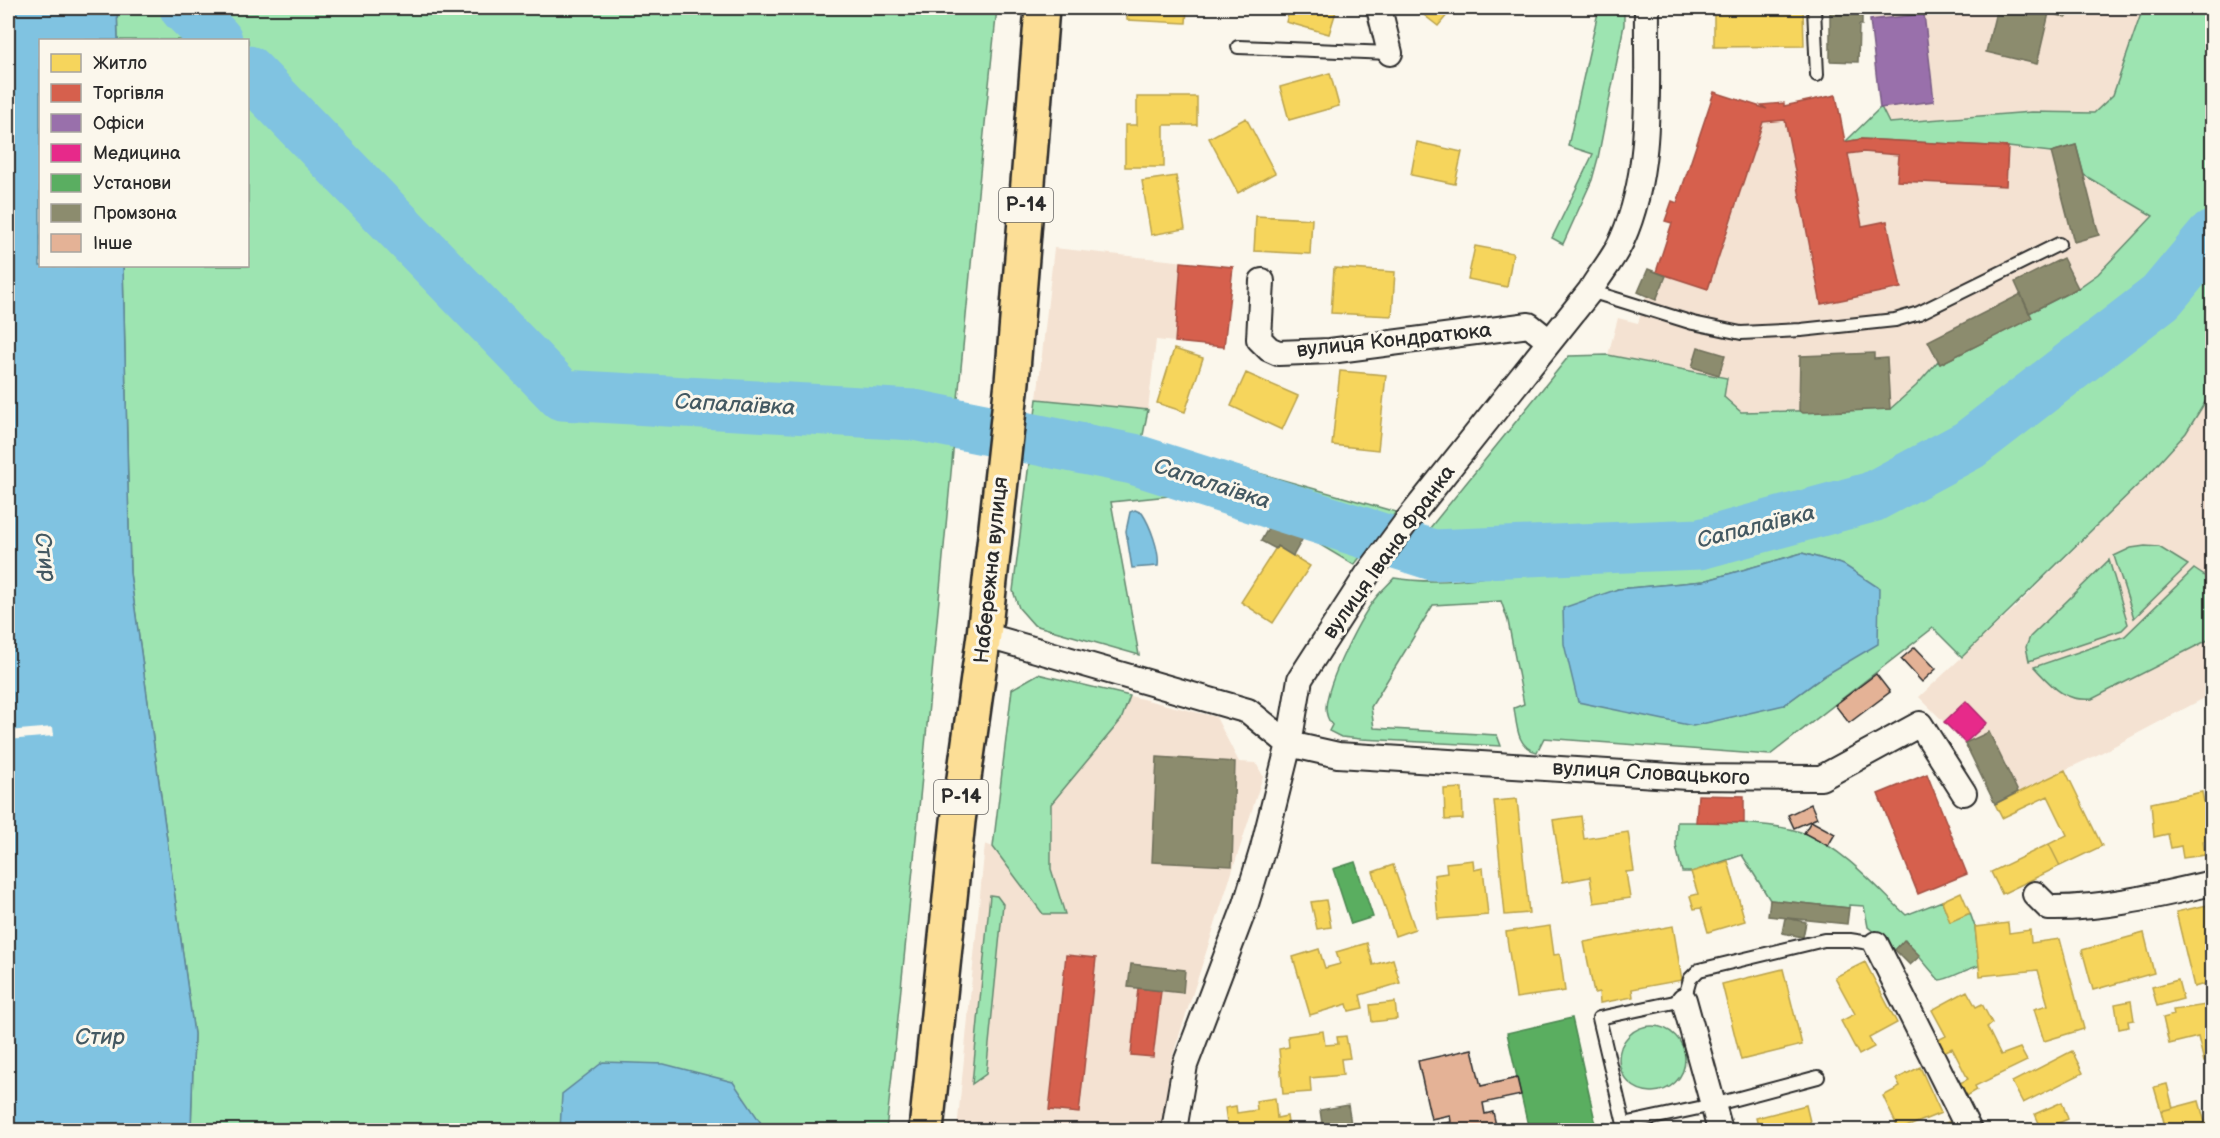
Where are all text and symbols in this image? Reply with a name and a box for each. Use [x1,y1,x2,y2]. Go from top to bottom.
legend [39,39,249,267]
text: Житло [93,53,147,74]
text: Торгівля [93,83,164,104]
text: Офіси [93,113,144,134]
text: Медицина [93,143,181,164]
text: Установи [93,173,171,194]
road number: Р-14 [999,188,1053,222]
text: Промзона [93,203,177,224]
text: Інше [93,233,132,254]
street label: вулиця Кондратюка [1295,317,1493,363]
water label: Сапалаївка [674,388,796,422]
water label: Сапалаївка [1150,453,1274,515]
street label: вулиця Івана Франка [1317,460,1461,644]
street label: Набережна вулиця [969,475,1013,665]
water label: Сапалаївка [1694,499,1818,555]
water label: Стир [28,530,62,584]
street label: вулиця Словацького [1552,755,1750,791]
road number: Р-14 [934,780,988,814]
water label: Стир [75,1024,125,1051]

